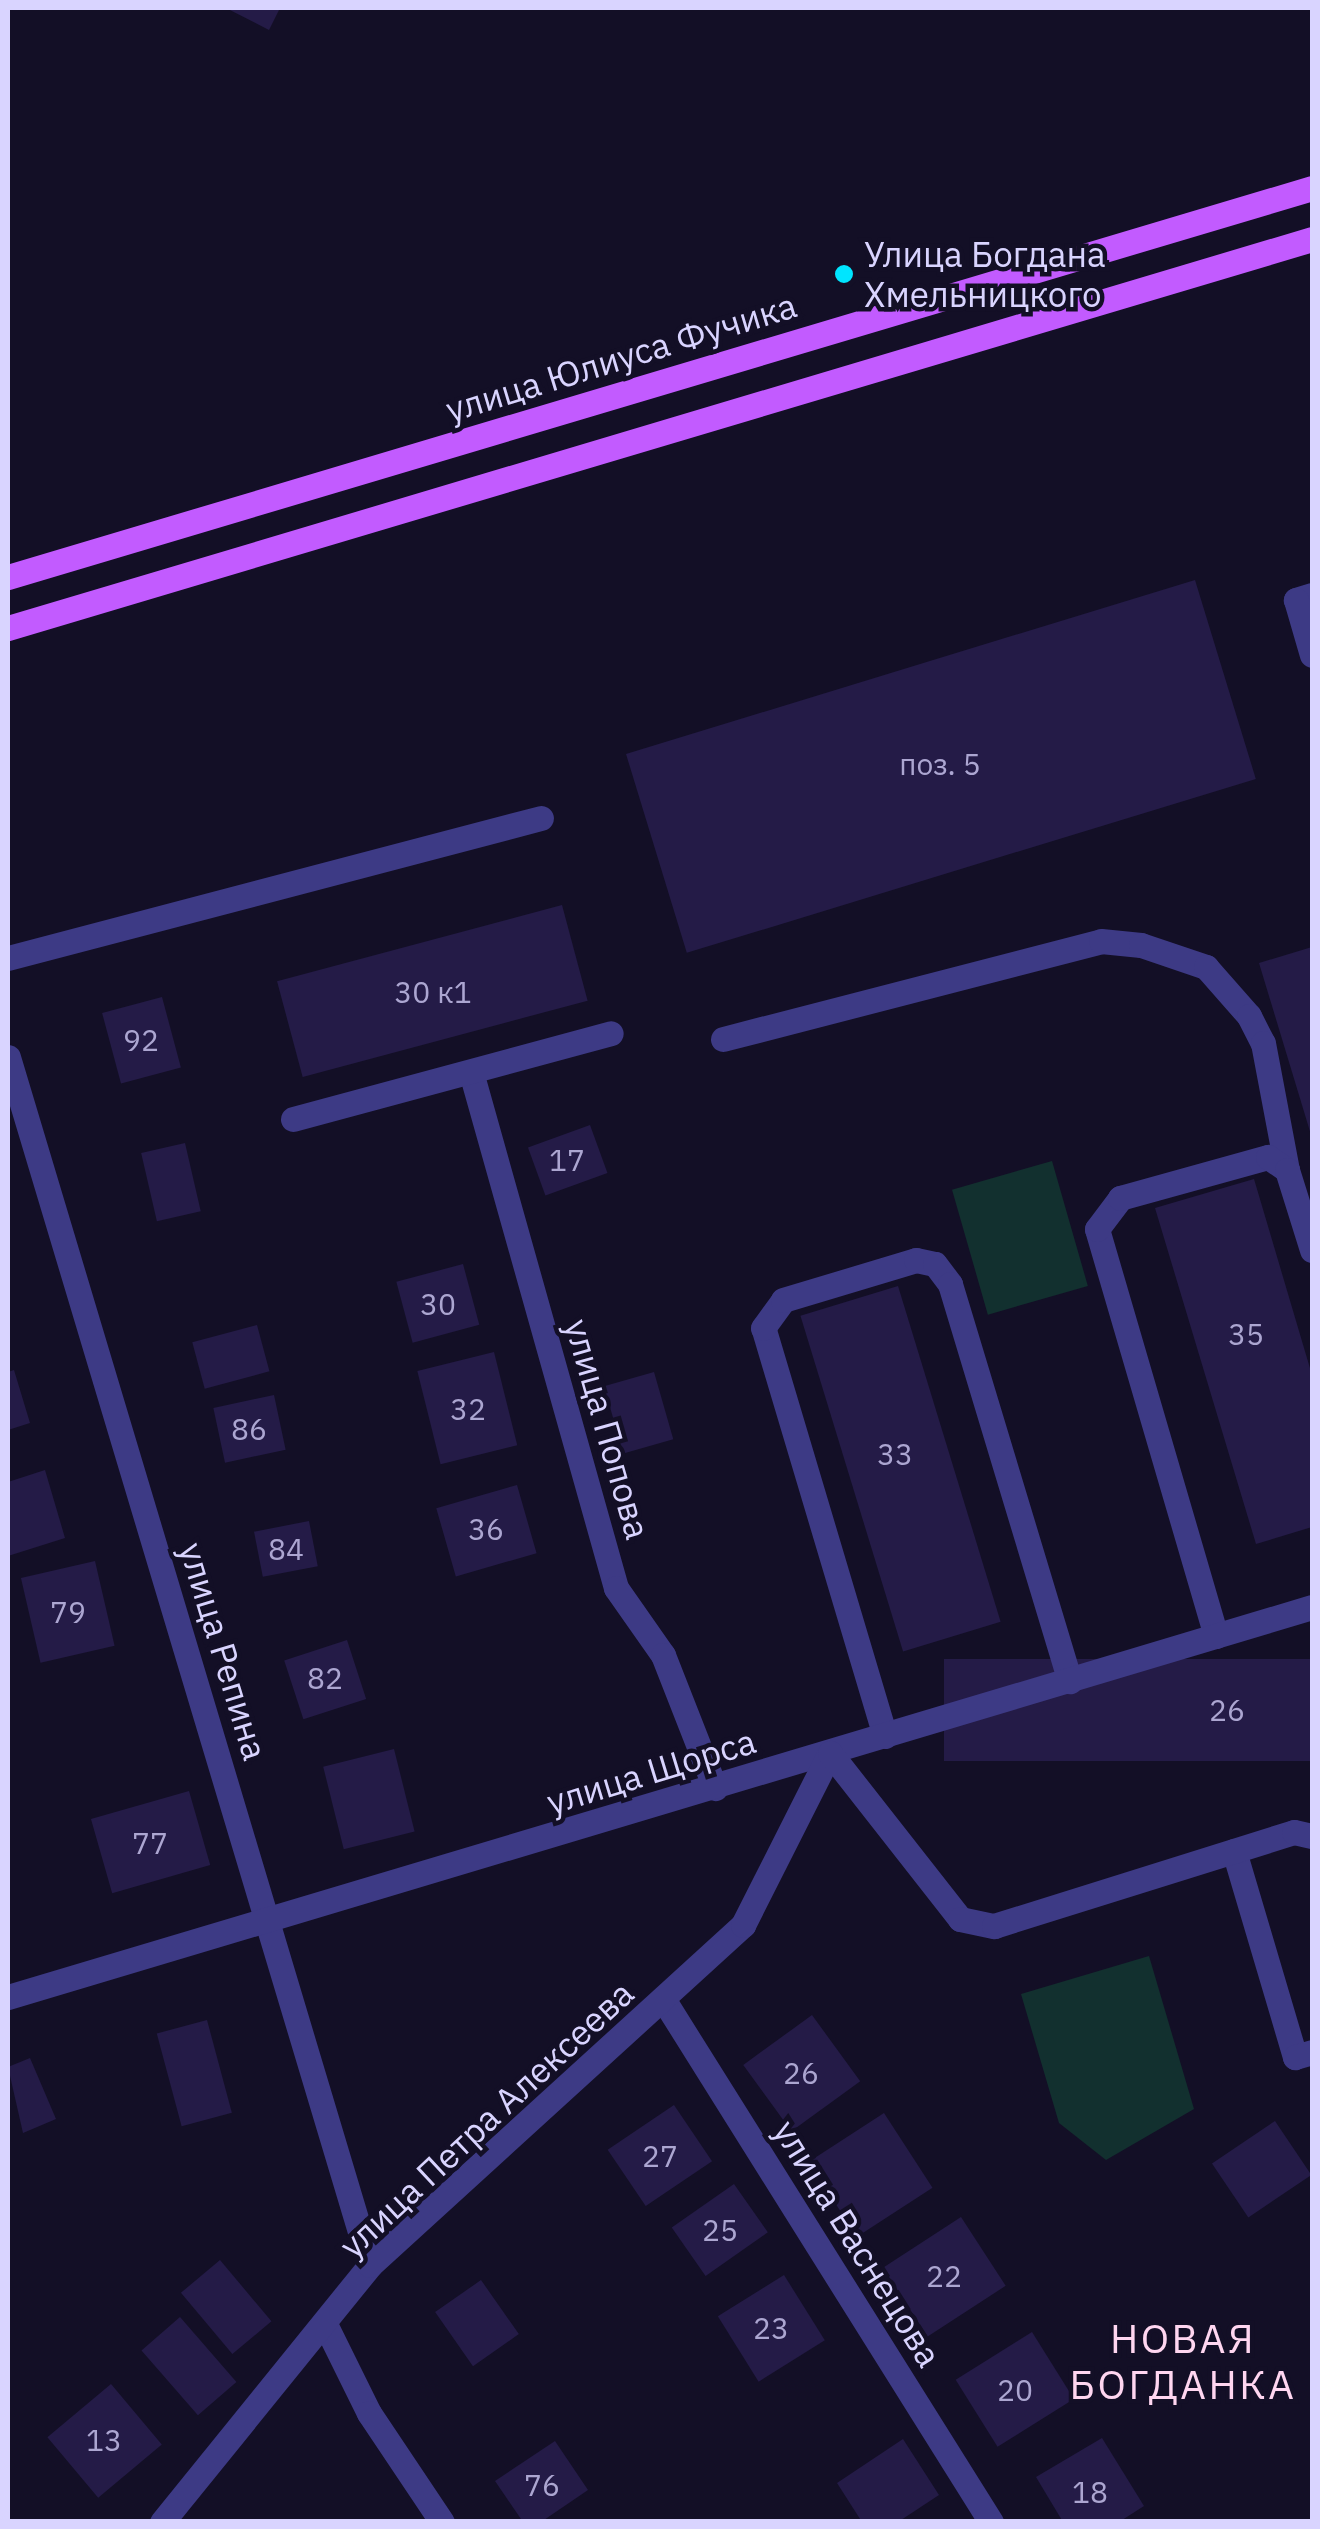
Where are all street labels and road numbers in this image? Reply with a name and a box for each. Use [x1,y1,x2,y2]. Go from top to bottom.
street label: улица Юлиуса Фучика [441,284,801,430]
street label: улица Попова [557,1314,659,1544]
street label: улица Репина [171,1537,277,1765]
street label: улица Щорса [542,1719,760,1823]
street label: улица Петра Алексеева [330,1972,642,2266]
street label: улица Васнецова [765,2112,951,2374]

